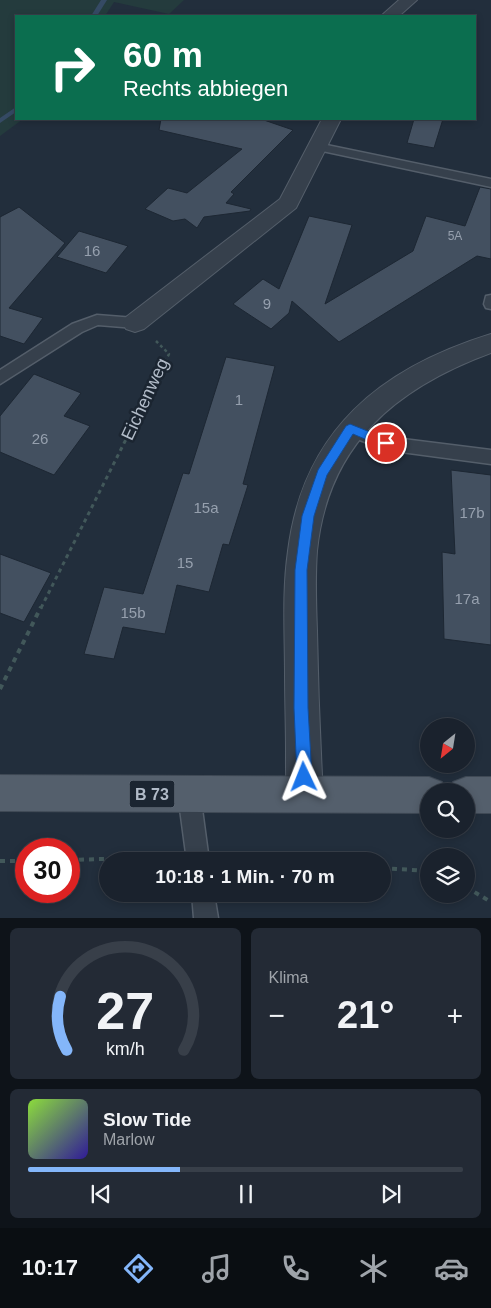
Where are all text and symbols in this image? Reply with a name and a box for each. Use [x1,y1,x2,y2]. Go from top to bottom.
icon: right [40,35,105,100]
text: 60 m [123,35,203,74]
text: Rechts abbiegen [123,76,288,101]
house number: 5A [448,229,462,243]
house number: 16 [84,242,100,259]
house number: 9 [263,295,271,312]
street label: Eichenweg [117,355,173,443]
house number: 1 [235,391,243,408]
pin [365,422,407,464]
icon: arrive [372,429,400,457]
house number: 26 [32,430,48,447]
house number: 15a [193,499,219,516]
house number: 17b [459,504,485,521]
house number: 15 [177,554,193,571]
house number: 17a [454,590,480,607]
house number: 15b [120,604,146,621]
north arrow [420,718,475,772]
map controls [420,718,475,903]
position arrow [277,750,329,802]
road number: B 73 [130,781,174,808]
button: search [420,783,475,838]
speed limit sign: 30 [15,838,80,903]
button: layers [420,848,475,903]
text: 10:18 · 1 Min. · 70 m [155,866,335,887]
text: Klima [269,969,309,986]
text: 27 [96,982,154,1040]
text: 21° [337,994,394,1036]
text: − [269,1000,285,1031]
text: + [447,1000,463,1031]
text: km/h [106,1039,145,1059]
text: Slow Tide [103,1109,191,1130]
text: Marlow [103,1131,155,1148]
icon: previous [87,1180,115,1208]
icon: pause [232,1180,260,1208]
icon: next [377,1180,405,1208]
icon: directions [121,1251,156,1286]
icon: music [199,1251,234,1286]
icon: phone [278,1251,313,1286]
icon: climate [356,1251,391,1286]
icon: car [434,1251,469,1286]
text: 10:17 [22,1255,78,1280]

